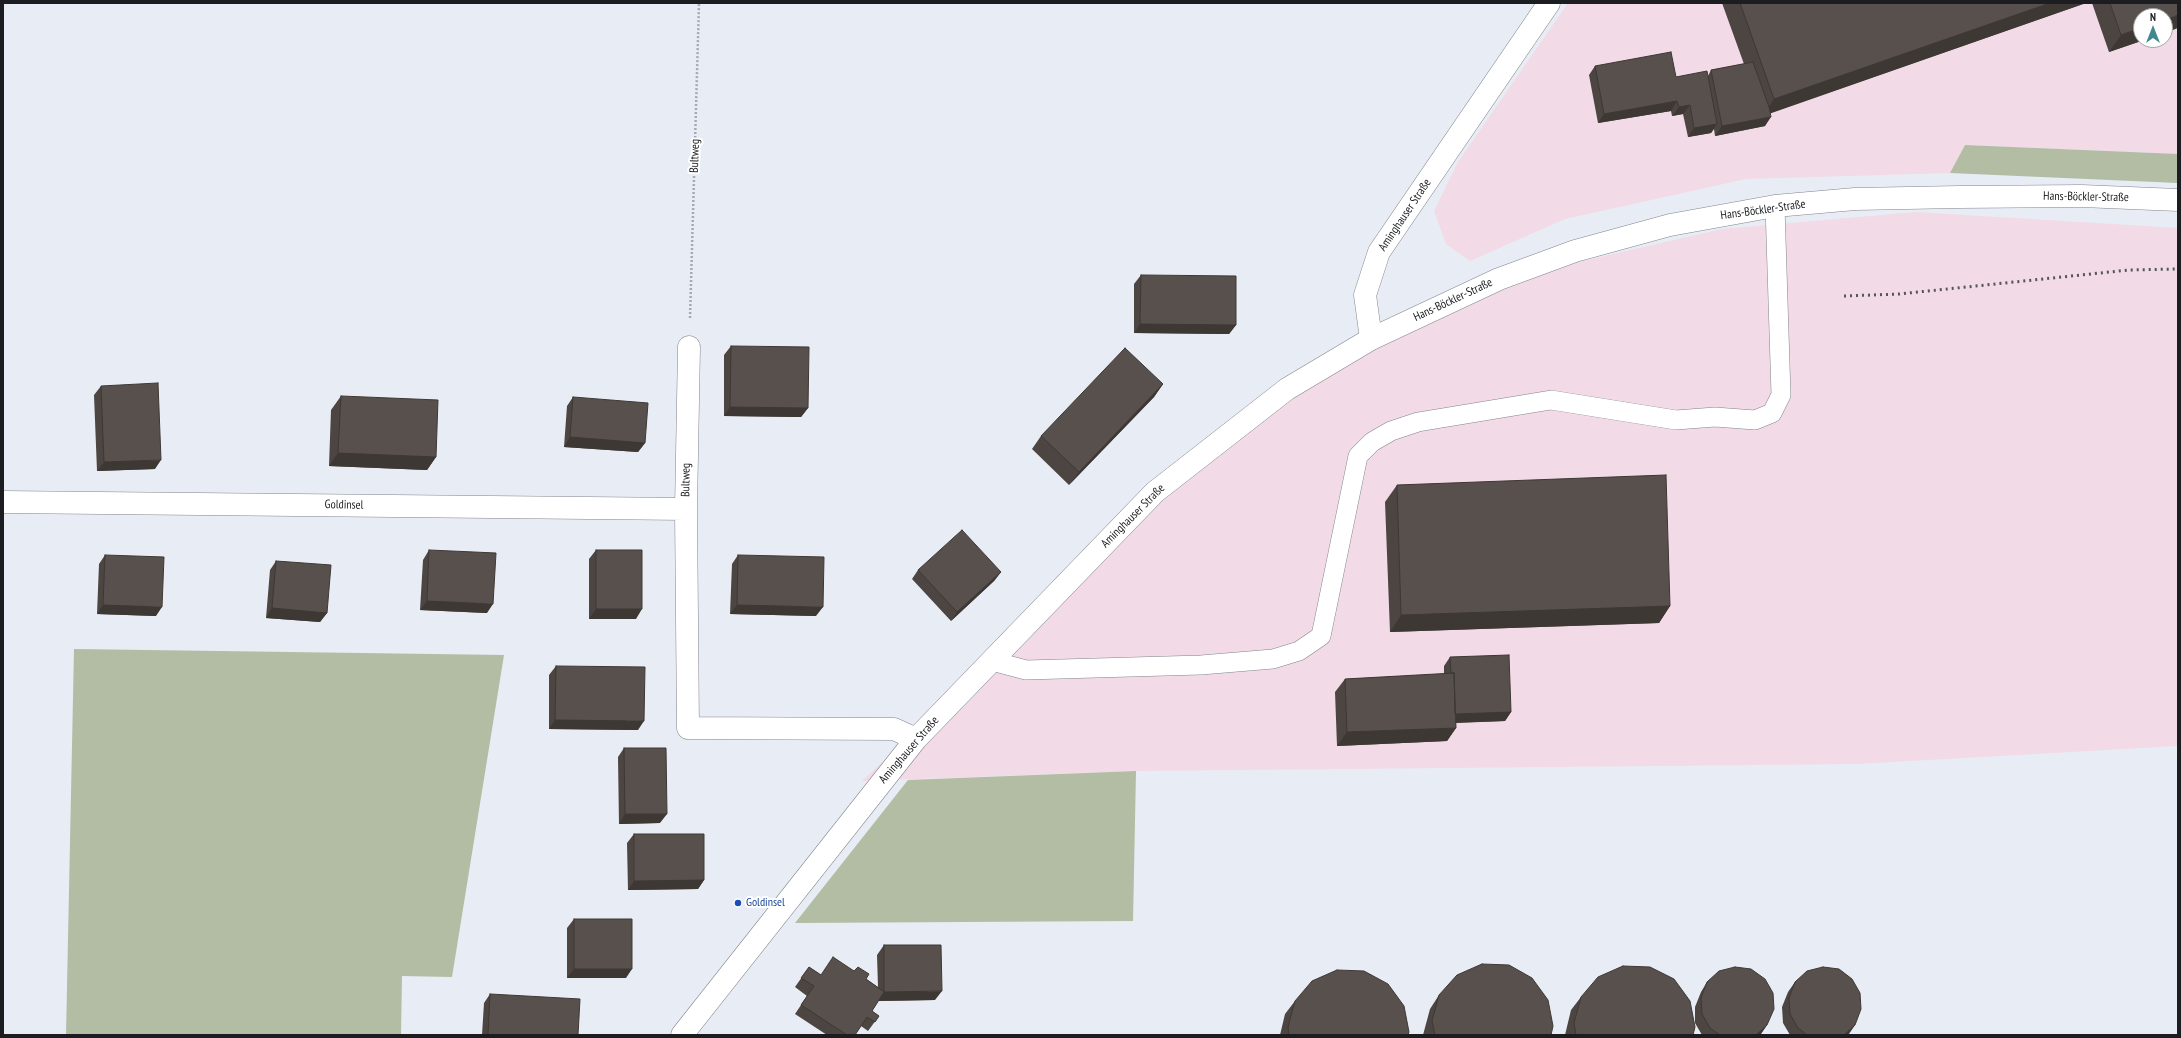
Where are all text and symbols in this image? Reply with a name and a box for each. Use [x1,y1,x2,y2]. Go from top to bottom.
north arrow [2133,8,2173,48]
text: N [2150,10,2156,24]
street label: Bultweg [687,139,703,173]
street label: Aminghauser Straße [1376,176,1434,254]
street label: Hans-Böckler-Straße [2043,189,2129,205]
street label: Hans-Böckler-Straße [1720,197,1806,223]
street label: Hans-Böckler-Straße [1411,275,1495,325]
street label: Bultweg [679,463,693,497]
street label: Aminghauser Straße [1098,481,1168,551]
street label: Goldinsel [324,497,364,513]
street label: Aminghauser Straße [876,714,942,786]
place label: Goldinsel [746,896,785,910]
marker: Goldinsel [733,898,743,908]

